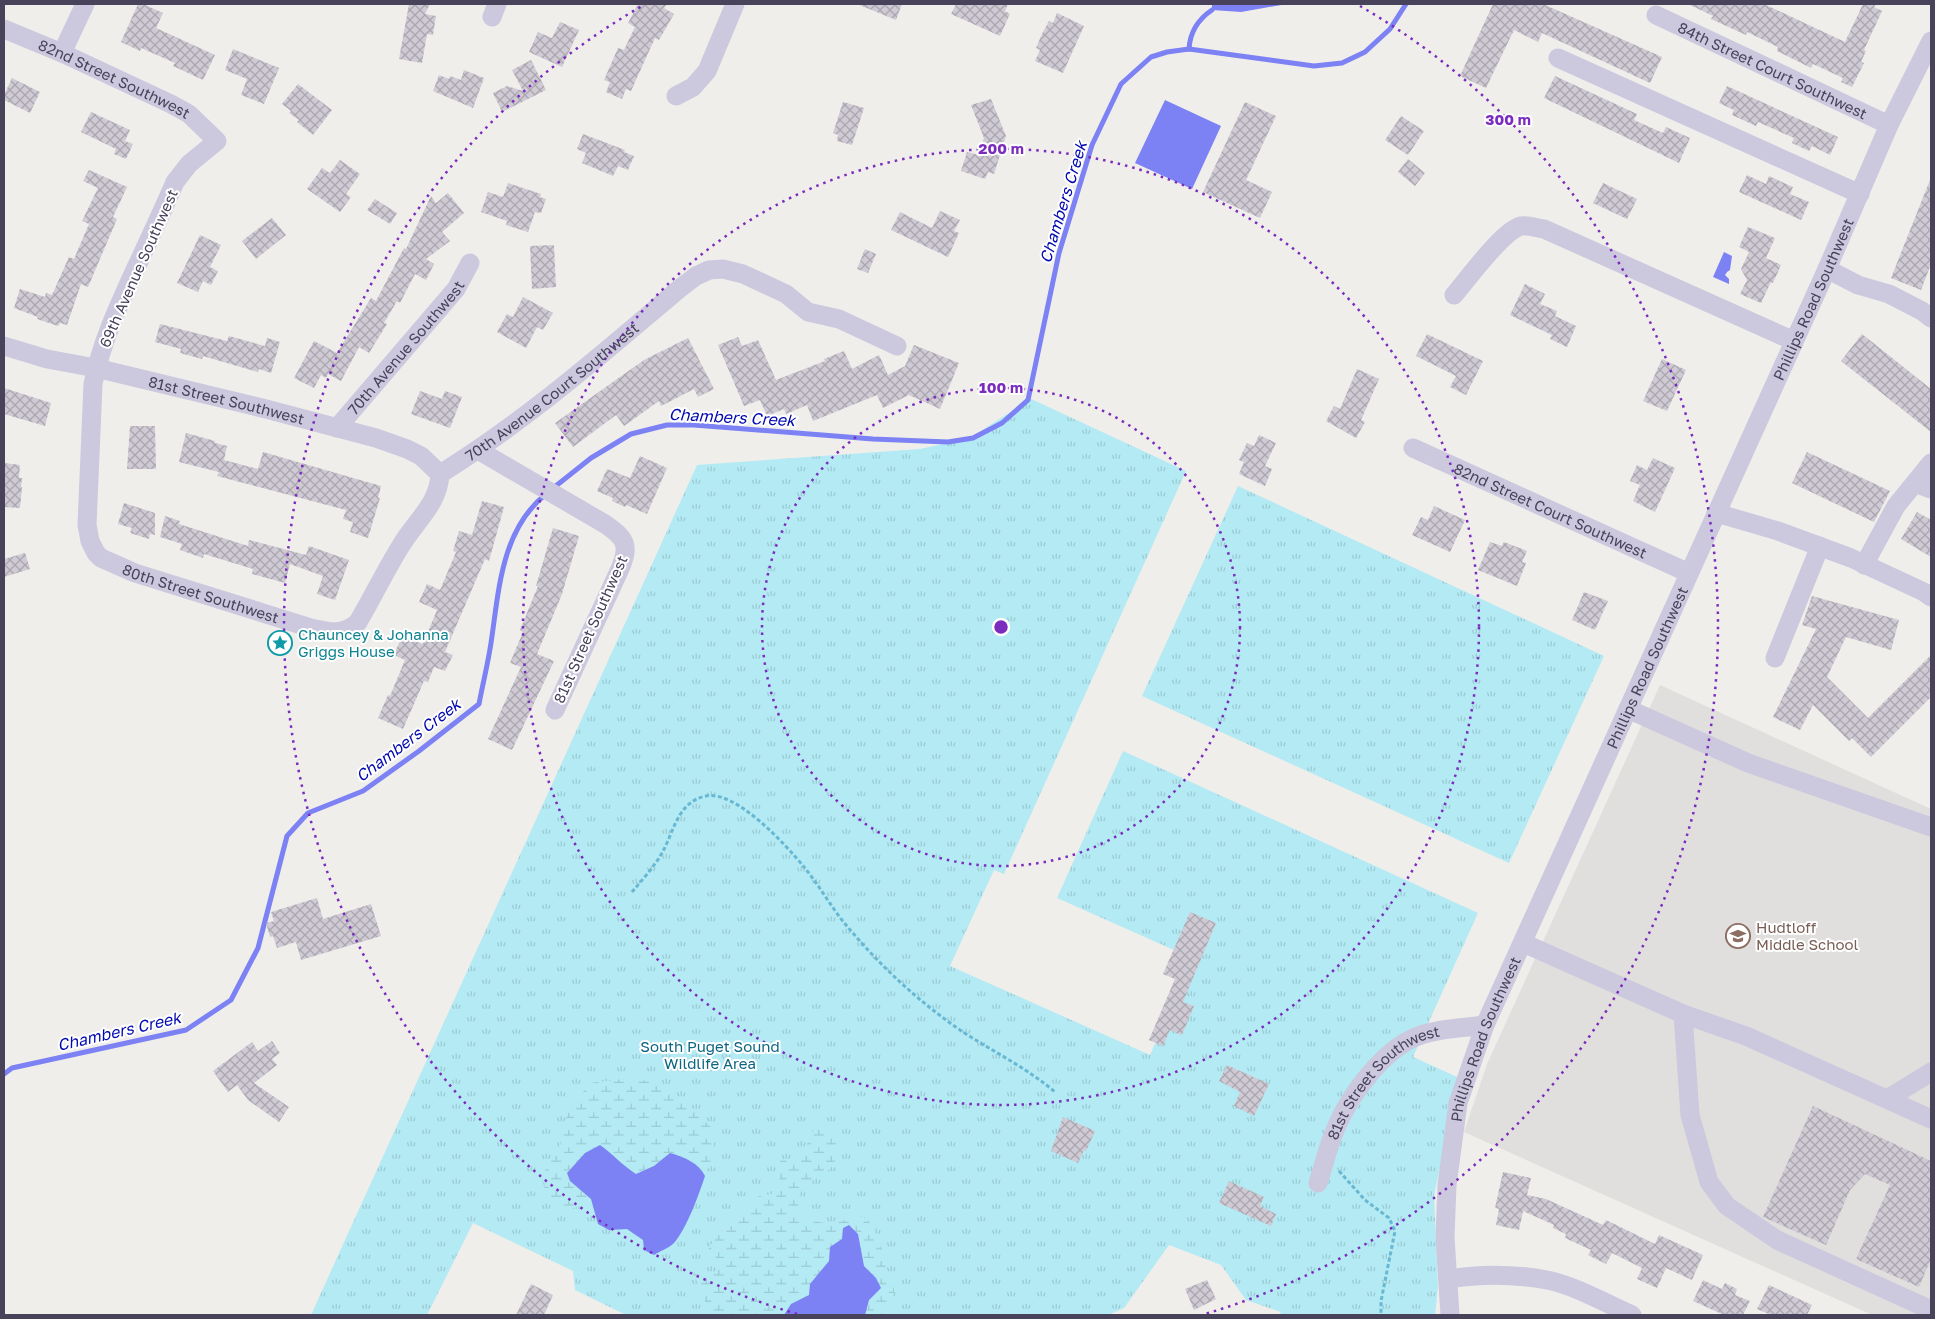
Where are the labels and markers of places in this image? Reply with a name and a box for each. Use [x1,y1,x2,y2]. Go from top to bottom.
centre of rings [992,618,1010,636]
place label: Chauncey & Johanna Griggs House [298,625,449,660]
place icon: Chauncey & Johanna Griggs House [267,630,293,656]
place label: Hudtloff Middle School [1756,918,1858,953]
school or university icon: Hudtloff Middle School [1725,923,1751,949]

